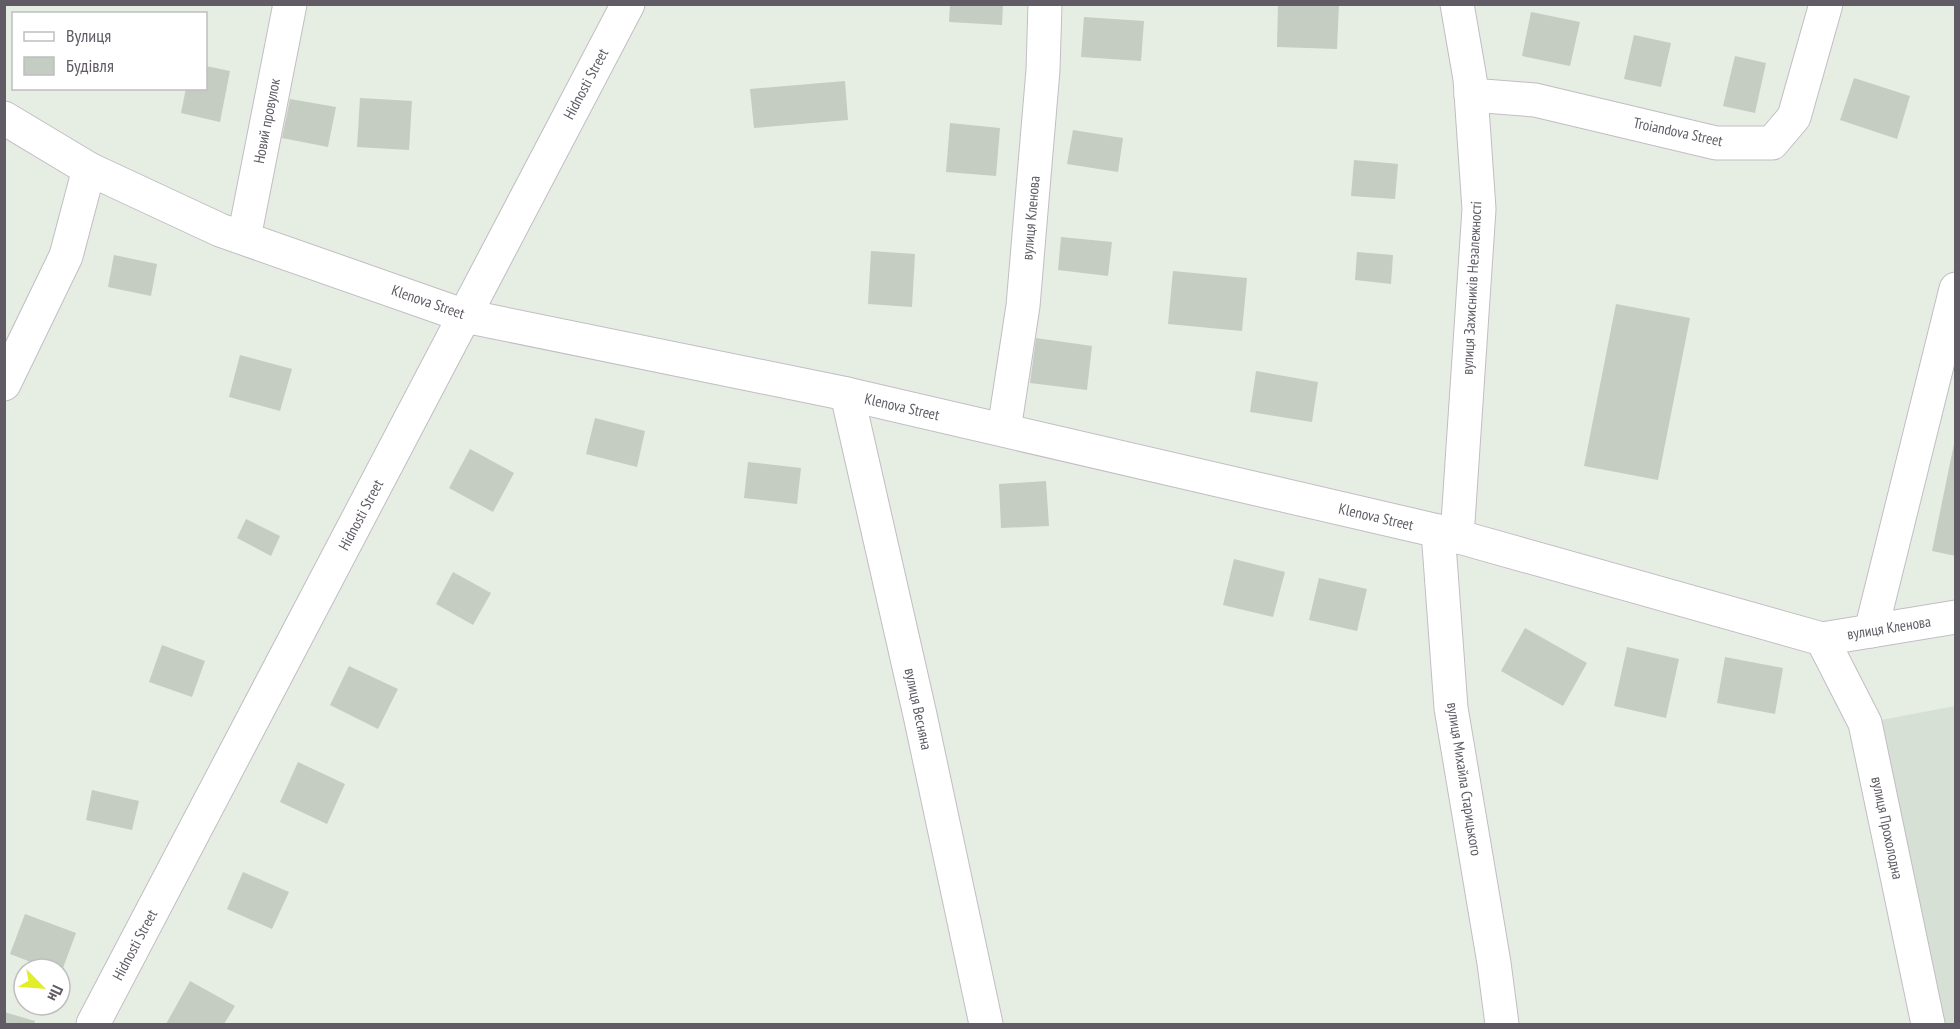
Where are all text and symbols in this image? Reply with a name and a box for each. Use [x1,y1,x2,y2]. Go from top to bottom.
legend [12,12,207,90]
text: Вулиця [66,24,111,47]
street label: Hidnosti Street [559,45,612,122]
text: Будівля [66,54,114,77]
street label: Новий провулок [249,77,284,165]
street label: Troiandova Street [1632,113,1724,150]
street label: вулиця Кленова [1017,175,1044,261]
street label: вулиця Захисників Незалежності [1457,201,1486,375]
street label: Klenova Street [389,280,467,323]
street label: Klenova Street [863,389,941,424]
street label: Hidnosti Street [334,476,387,553]
street label: Klenova Street [1337,499,1415,534]
street label: вулиця Кленова [1846,612,1932,643]
street label: вулиця Весняна [901,666,936,752]
street label: вулиця Михайла Старицького [1443,701,1486,857]
street label: вулиця Прохолодна [1867,775,1908,881]
street label: Hidnosti Street [108,906,161,983]
north arrow [12,957,72,1017]
text: Пн [43,982,68,1005]

